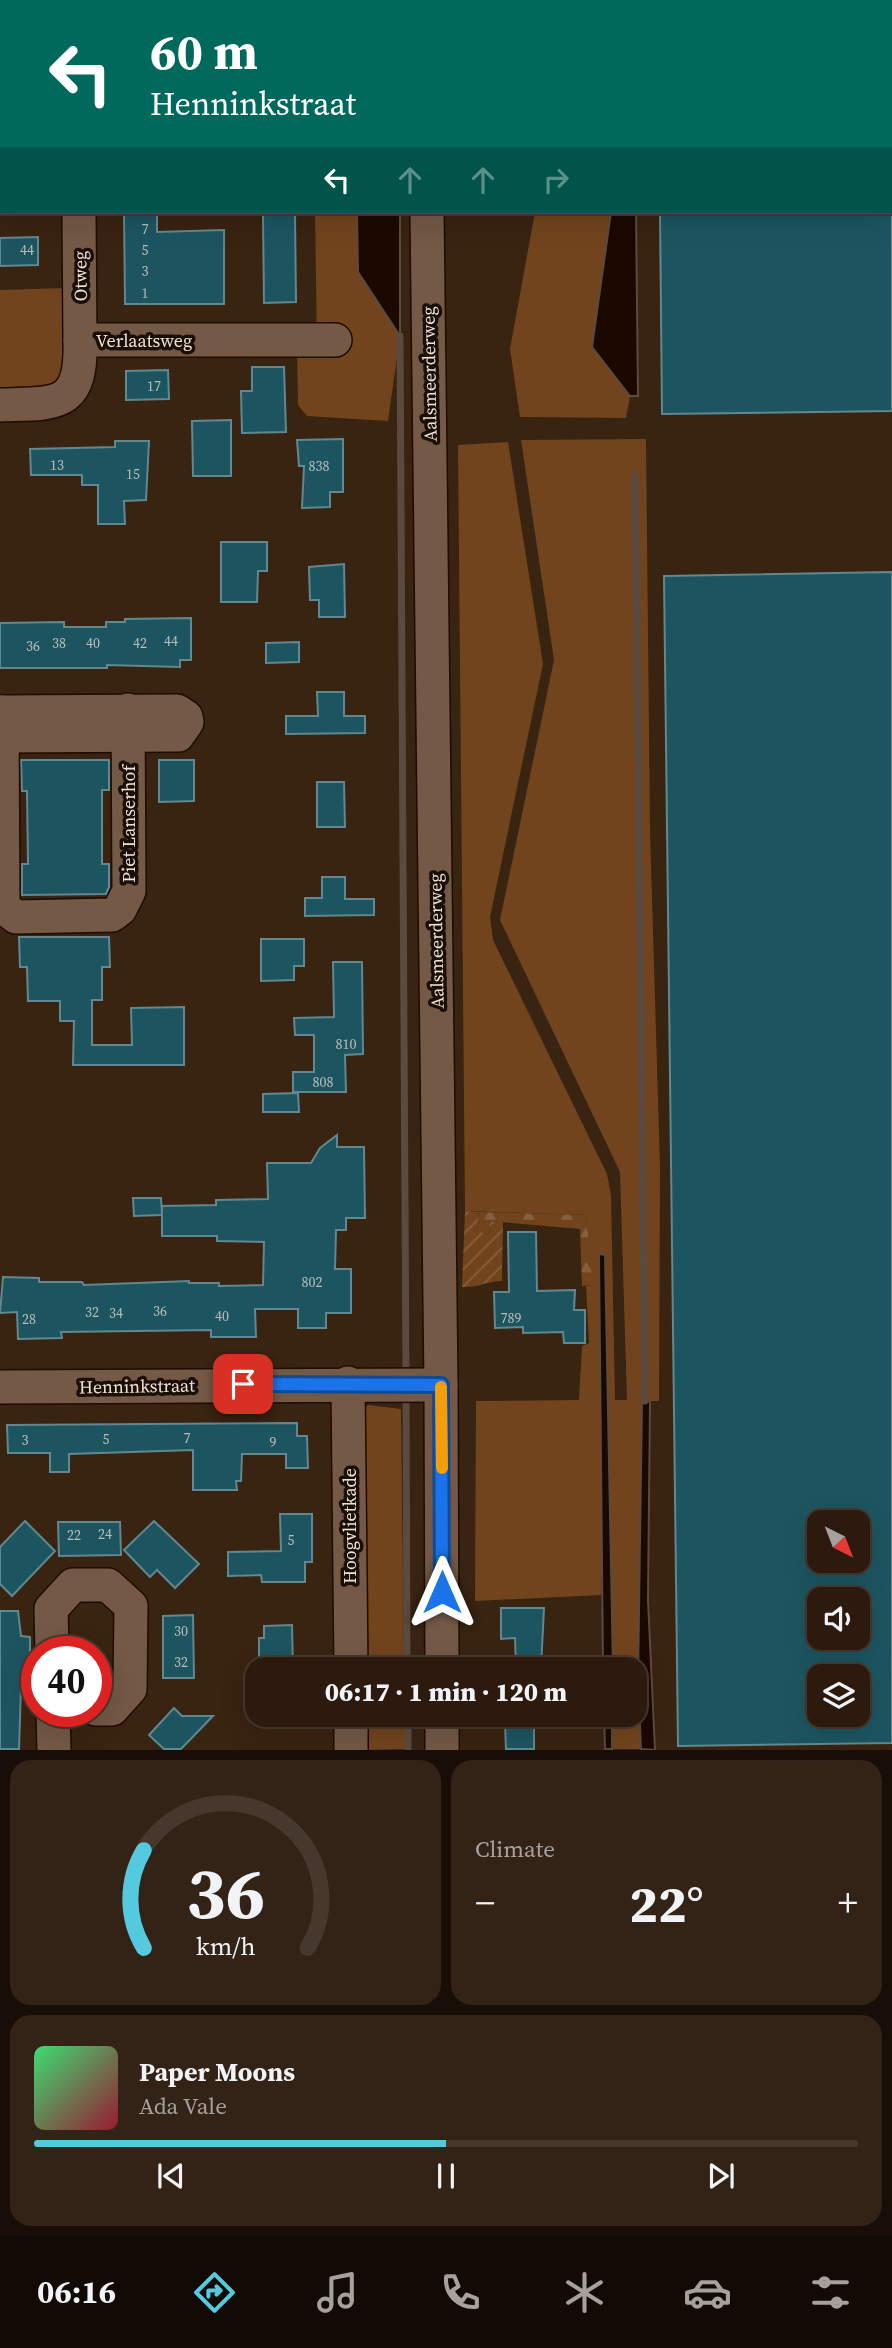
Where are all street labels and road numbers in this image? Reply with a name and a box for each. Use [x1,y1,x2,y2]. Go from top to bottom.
street label: Otweg [67,250,93,302]
street label: Aalsmeerderweg [415,306,443,442]
street label: Verlaatsweg [96,328,192,353]
street label: Piet Lanserhof [116,764,141,883]
street label: Aalsmeerderweg [422,873,450,1009]
street label: Henninkstraat [79,1372,195,1400]
street label: Hoogvlietkade [337,1468,362,1584]

